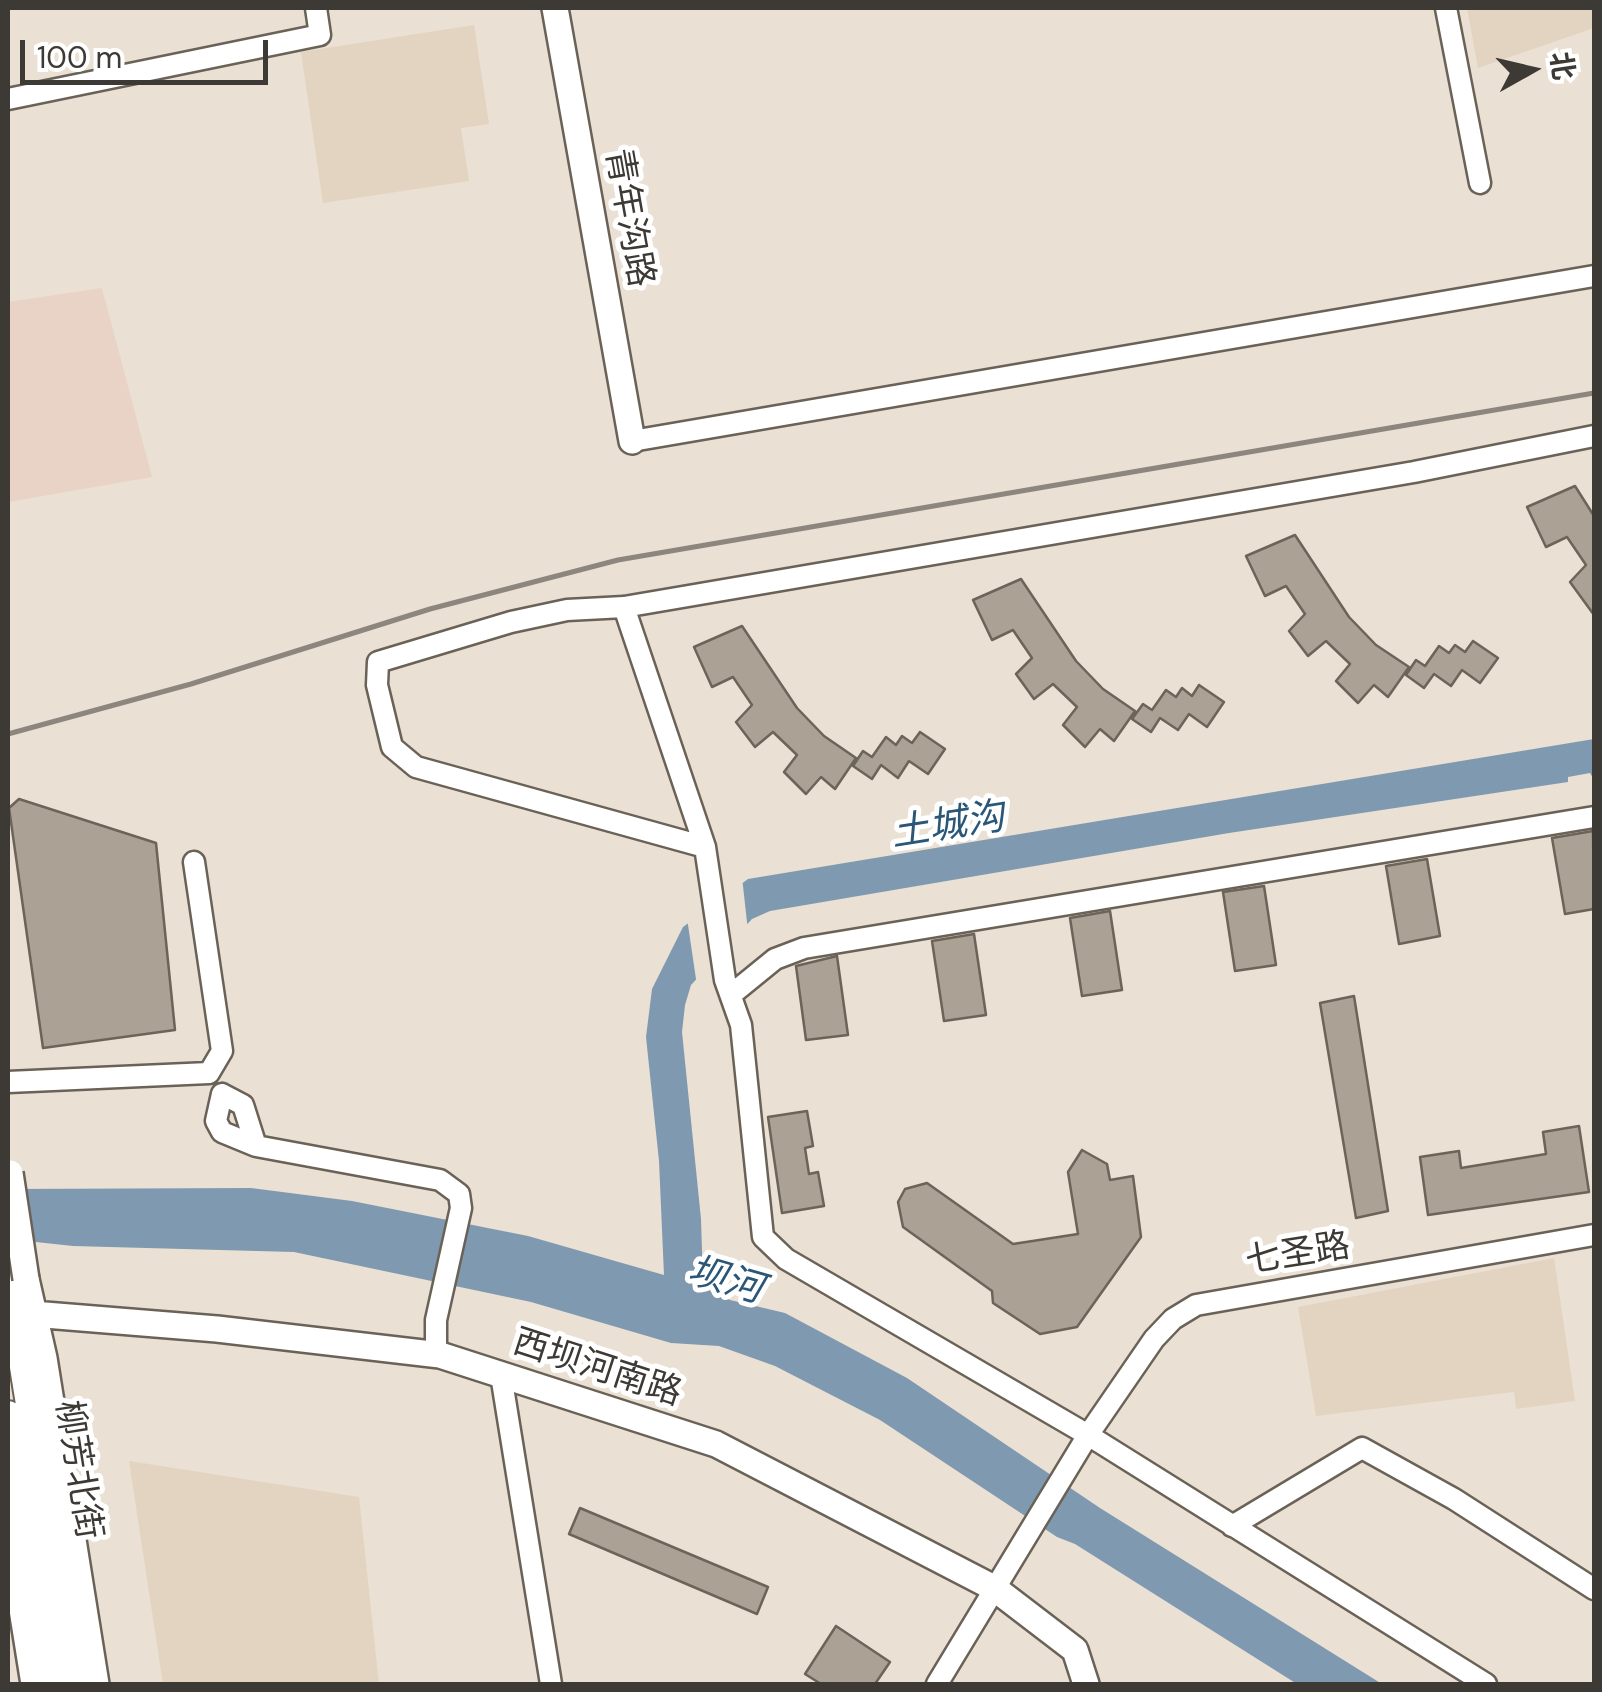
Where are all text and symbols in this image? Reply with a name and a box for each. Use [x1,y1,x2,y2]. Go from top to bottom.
scale bar [25,20,272,82]
north arrow [1482,20,1582,120]
text: 100 m [37,38,122,77]
text: 北 [1542,49,1582,82]
street label: 青年沟路 [595,145,661,291]
water label: 土城沟 [888,796,1008,858]
street label: 七圣路 [1243,1226,1353,1284]
water label: 坝河 [682,1250,768,1314]
street label: 西坝河南路 [507,1322,687,1416]
street label: 柳芳北街 [45,1398,109,1542]

